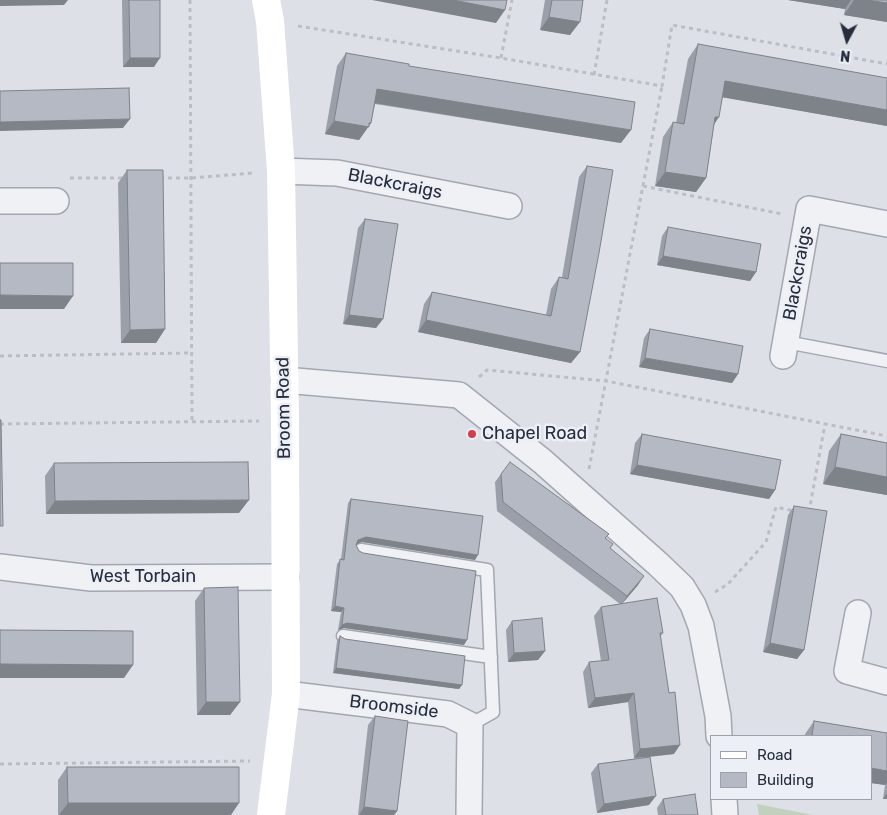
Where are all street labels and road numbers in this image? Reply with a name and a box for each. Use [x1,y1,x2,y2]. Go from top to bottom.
street label: Blackcraigs [346,164,444,204]
street label: Blackcraigs [779,224,817,322]
street label: Broom Road [272,357,296,459]
street label: West Torbain [90,566,196,588]
street label: Broomside [348,691,440,723]

